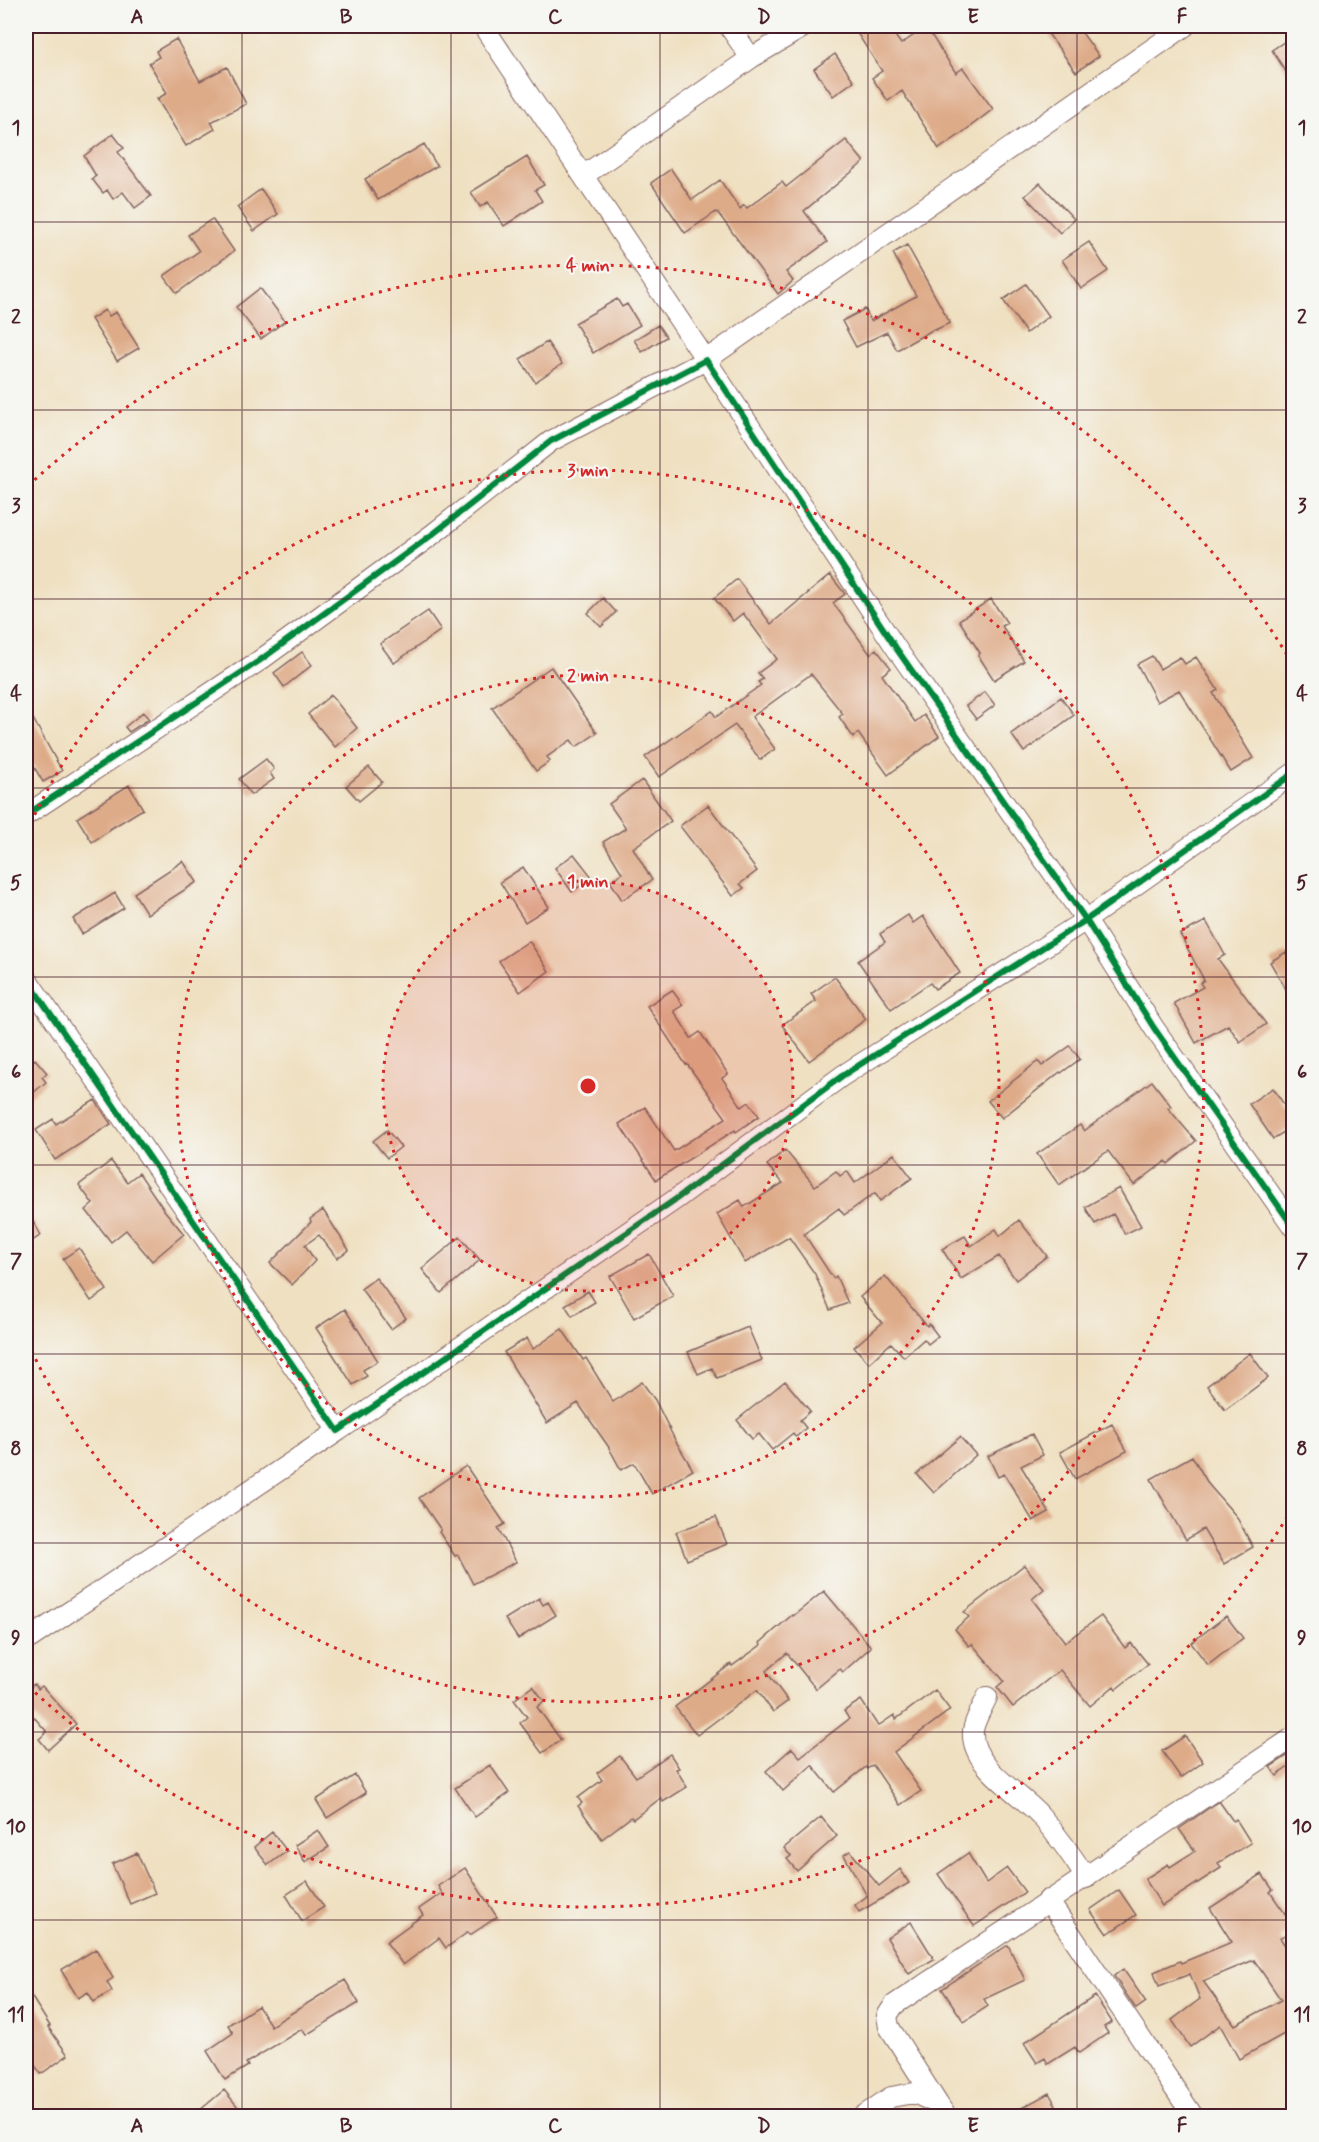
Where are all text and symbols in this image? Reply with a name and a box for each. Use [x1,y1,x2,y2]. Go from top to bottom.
text: A [130,4,144,31]
text: B [340,4,353,31]
text: C [548,4,563,31]
text: D [757,4,771,31]
text: E [967,4,979,31]
text: F [1177,4,1188,31]
text: 1 [12,115,20,142]
text: 1 [1298,115,1306,142]
text: 4 min [566,254,610,278]
text: 2 [11,304,21,331]
text: 2 [1297,304,1307,331]
text: 3 min [567,459,609,483]
text: 3 [11,493,21,520]
text: 3 [1297,493,1307,520]
text: 2 min [567,664,609,688]
text: 4 [10,681,22,708]
text: 4 [1296,681,1308,708]
text: 5 [10,870,22,897]
text: 1 min [567,870,609,894]
text: 5 [1296,870,1308,897]
text: 6 [11,1059,21,1086]
text: 6 [1297,1059,1307,1086]
centre of rings [578,1076,598,1096]
text: 7 [10,1248,22,1275]
text: 7 [1296,1248,1308,1275]
text: 8 [10,1436,22,1463]
text: 8 [1296,1436,1308,1463]
text: 9 [11,1625,21,1652]
text: 9 [1297,1625,1307,1652]
text: 10 [6,1814,26,1841]
text: 10 [1292,1814,1312,1841]
text: 11 [7,2002,25,2029]
text: 11 [1293,2002,1311,2029]
text: A [130,2113,144,2140]
text: B [340,2113,353,2140]
text: C [548,2113,563,2140]
text: D [757,2113,771,2140]
text: E [967,2113,979,2140]
text: F [1177,2113,1188,2140]

